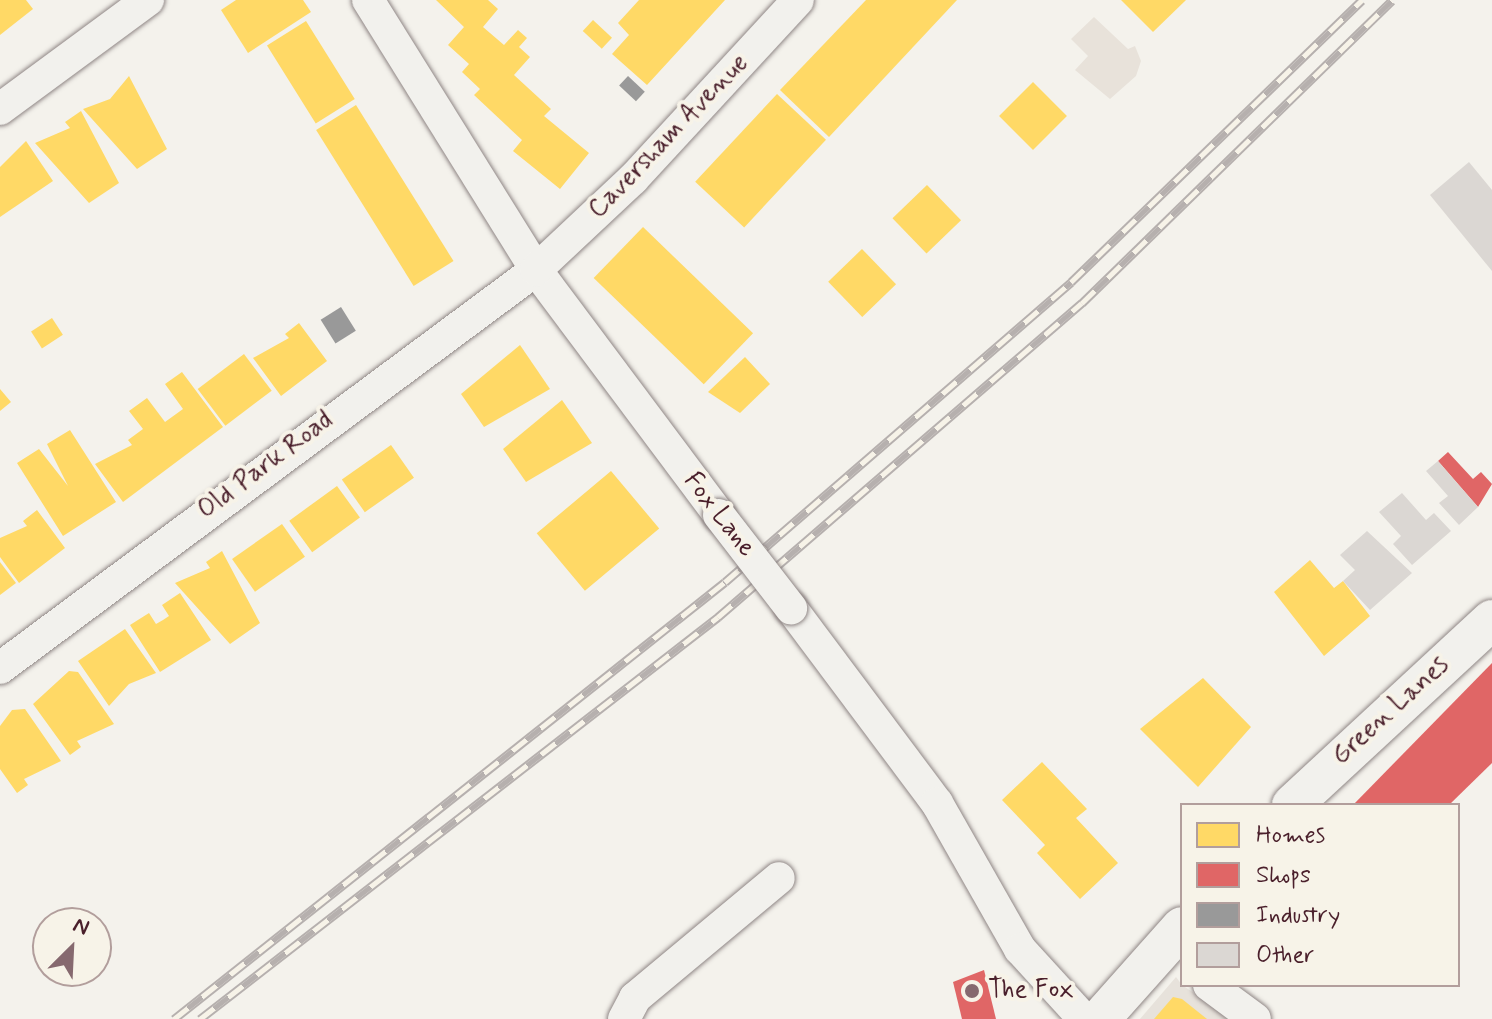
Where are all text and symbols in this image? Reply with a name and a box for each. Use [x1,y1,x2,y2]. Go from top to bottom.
street label: Caversham Avenue [584,50,754,224]
street label: Old Park Road [195,407,337,525]
street label: Fox Lane [676,466,762,564]
street label: Green Lanes [1327,651,1455,771]
legend [1180,803,1460,987]
text: Homes [1256,820,1325,851]
text: Shops [1256,860,1311,891]
text: Industry [1256,900,1340,931]
north arrow [32,907,112,987]
text: N [69,911,93,943]
text: Other [1256,940,1314,971]
place label: The Fox [988,975,1073,1007]
marker: The Fox [963,982,981,1000]

